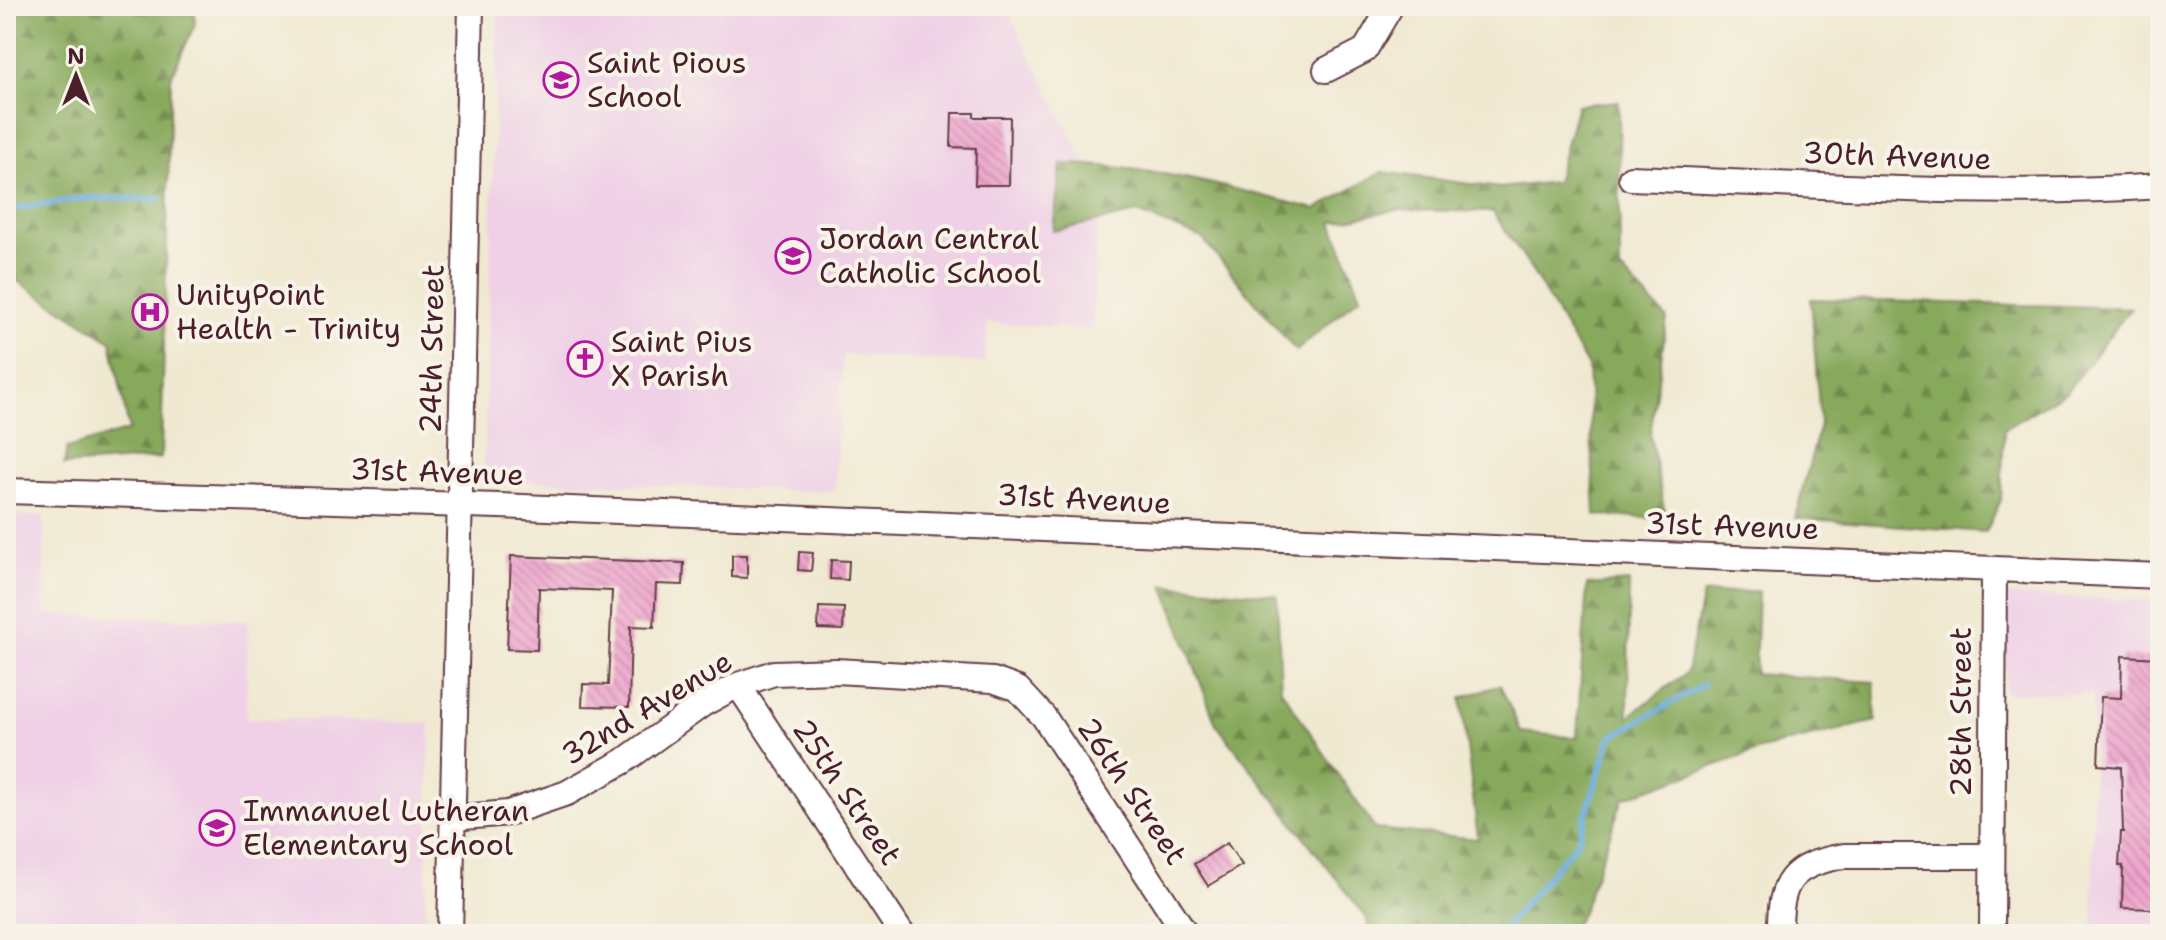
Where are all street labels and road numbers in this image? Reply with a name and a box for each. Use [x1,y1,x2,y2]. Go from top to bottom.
street label: 30th Avenue [1802,132,1992,179]
street label: 24th Street [410,264,453,434]
street label: 31st Avenue [349,448,525,495]
street label: 31st Avenue [996,473,1172,524]
street label: 31st Avenue [1644,502,1820,549]
street label: 28th Street [1940,627,1981,797]
street label: 32nd Avenue [554,640,740,775]
street label: 26th Street [1068,709,1197,873]
street label: 25th Street [783,710,912,873]

